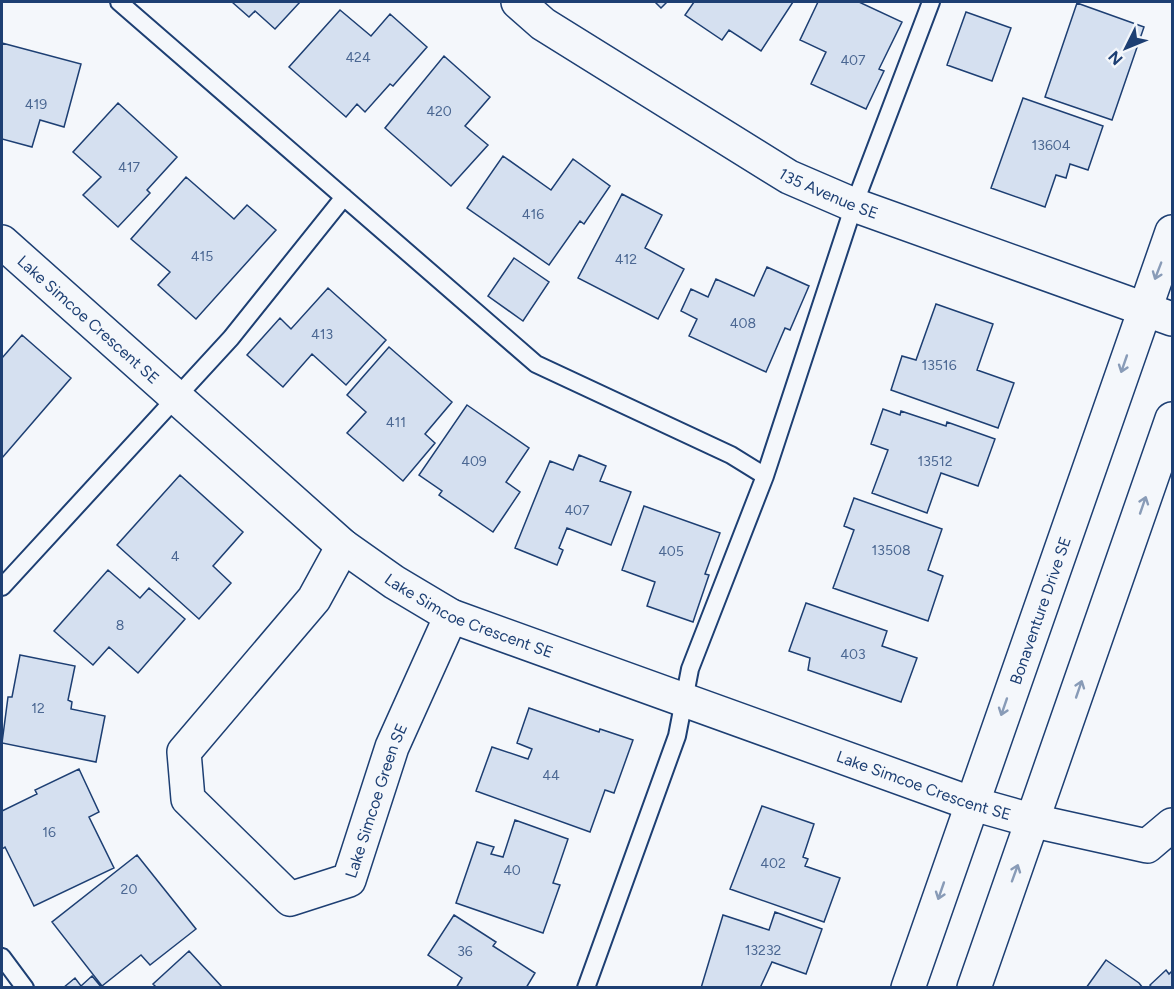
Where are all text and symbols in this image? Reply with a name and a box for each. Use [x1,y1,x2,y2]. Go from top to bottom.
north arrow [1096,18,1156,78]
text: N [1104,47,1127,69]
house number: 424 [345,49,371,66]
house number: 407 [840,52,866,69]
house number: 419 [25,96,47,113]
house number: 420 [426,103,452,120]
house number: 13604 [1032,137,1071,154]
house number: 417 [118,159,140,176]
street label: 135 Avenue SE [775,164,881,223]
house number: 416 [522,206,544,223]
house number: 415 [191,248,213,265]
street label: Lake Simcoe Crescent SE [13,251,163,388]
house number: 412 [615,251,637,268]
one-way arrow [1152,261,1163,280]
house number: 408 [730,315,756,332]
house number: 413 [311,326,333,343]
one-way arrow [1118,354,1129,373]
house number: 13516 [921,357,957,374]
house number: 411 [386,414,406,431]
house number: 409 [461,453,487,470]
house number: 13512 [917,453,953,470]
one-way arrow [1138,496,1149,515]
house number: 407 [564,502,590,519]
street label: Bonaventure Drive SE [1006,534,1075,687]
house number: 13508 [871,542,911,559]
house number: 405 [658,543,684,560]
house number: 4 [171,548,180,565]
street label: Lake Simcoe Crescent SE [381,569,556,662]
house number: 8 [116,617,124,634]
house number: 403 [840,646,866,663]
one-way arrow [1075,680,1086,699]
one-way arrow [998,697,1009,716]
house number: 12 [31,700,45,717]
street label: Lake Simcoe Green SE [341,721,411,880]
street label: Lake Simcoe Crescent SE [834,747,1013,824]
house number: 44 [542,767,560,784]
house number: 16 [42,824,56,841]
house number: 402 [760,855,786,872]
house number: 40 [503,862,521,879]
one-way arrow [1010,864,1021,883]
house number: 20 [121,881,137,898]
one-way arrow [934,881,945,900]
house number: 13232 [745,942,781,959]
house number: 36 [457,943,473,960]

